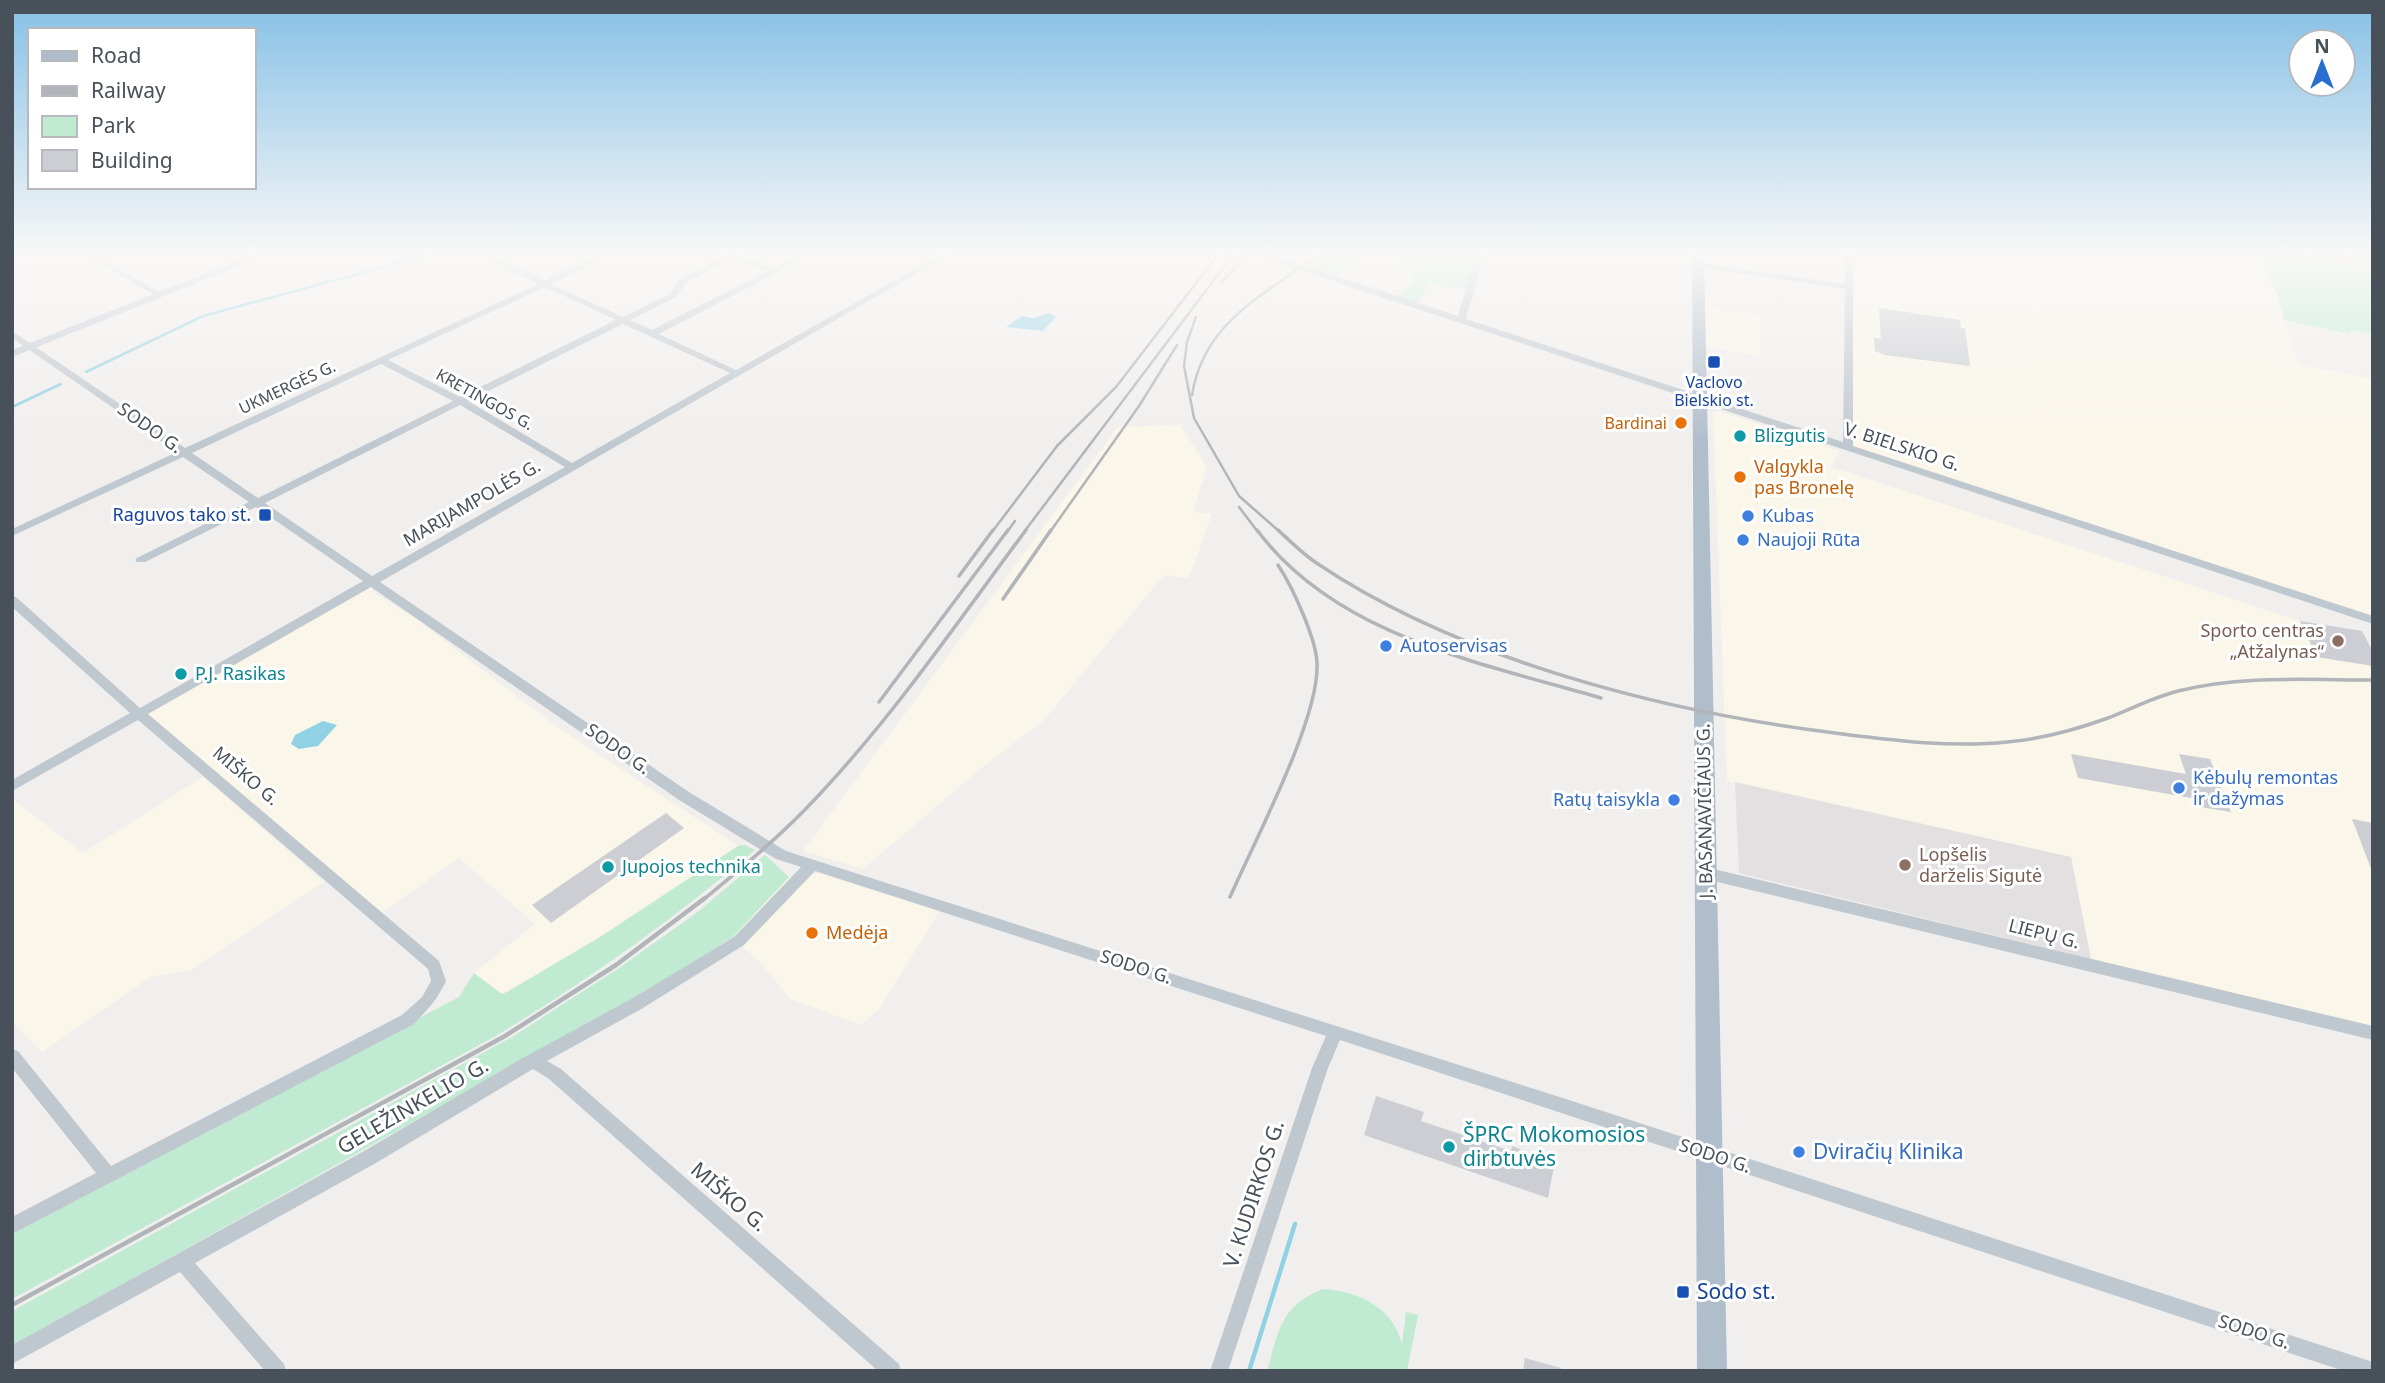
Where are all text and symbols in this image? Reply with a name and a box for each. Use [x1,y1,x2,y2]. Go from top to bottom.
legend [28,28,256,189]
north arrow [2287,28,2357,98]
text: N [2314,33,2330,59]
text: Road [91,41,141,69]
text: Railway [91,76,166,104]
text: Park [91,111,136,139]
text: Building [91,146,173,174]
marker: Vaclovo Bielskio st. [1706,354,1722,370]
street label: UKMERGĖS G. [235,355,339,419]
street label: KRETINGOS G. [432,363,538,435]
place label: Vaclovo Bielskio st. [1674,371,1754,411]
street label: SODO G. [113,396,188,458]
place label: Bardinai [1604,412,1667,434]
marker: Bardinai [1673,415,1689,431]
street label: V. BIELSKIO G. [1841,416,1963,476]
place label: Blizgutis [1754,423,1825,447]
marker: Blizgutis [1732,428,1748,444]
street label: MARIJAMPOLĖS G. [398,453,545,551]
place label: Valgykla pas Bronelę [1754,454,1854,499]
marker: Valgykla pas Bronelę [1732,469,1748,485]
place label: Raguvos tako st. [112,502,251,526]
place label: Kubas [1762,503,1814,527]
marker: Raguvos tako st. [257,507,273,523]
marker: Kubas [1740,508,1756,524]
place label: Naujoji Rūta [1757,527,1860,551]
marker: Naujoji Rūta [1735,532,1751,548]
place label: Sporto centras „Atžalynas“ [2200,618,2325,663]
place label: Autoservisas [1400,633,1507,657]
marker: Sporto centras „Atžalynas“ [2330,633,2346,649]
marker: Autoservisas [1378,638,1394,654]
place label: P.J. Rasikas [195,661,286,685]
marker: P.J. Rasikas [173,666,189,682]
street label: SODO G. [581,717,656,779]
street label: J. BASANAVIČIAUS G. [1690,723,1718,901]
street label: MIŠKO G. [208,740,285,810]
place label: Kėbulų remontas ir dažymas [2193,765,2338,810]
marker: Kėbulų remontas ir dažymas [2171,780,2187,796]
place label: Ratų taisykla [1553,787,1660,811]
marker: Ratų taisykla [1666,792,1682,808]
place label: Lopšelis darželis Sigutė [1919,842,2042,887]
place label: Jupojos technika [620,854,761,878]
marker: Lopšelis darželis Sigutė [1897,857,1913,873]
marker: Jupojos technika [600,859,616,875]
street label: LIEPŲ G. [2006,913,2082,953]
place label: Medėja [826,920,888,944]
marker: Medėja [804,925,820,941]
street label: SODO G. [1098,943,1175,989]
street label: GELEŽINKELIO G. [332,1050,493,1160]
street label: V. KUDIRKOS G. [1216,1116,1290,1271]
place label: ŠPRC Mokomosios dirbtuvės [1463,1120,1645,1172]
street label: SODO G. [1677,1132,1754,1178]
place label: Dviračių Klinika [1813,1137,1964,1165]
marker: ŠPRC Mokomosios dirbtuvės [1441,1139,1457,1155]
marker: Dviračių Klinika [1791,1144,1807,1160]
street label: MIŠKO G. [685,1155,774,1237]
place label: Sodo st. [1697,1277,1776,1305]
marker: Sodo st. [1675,1284,1691,1300]
street label: SODO G. [2216,1308,2293,1354]

